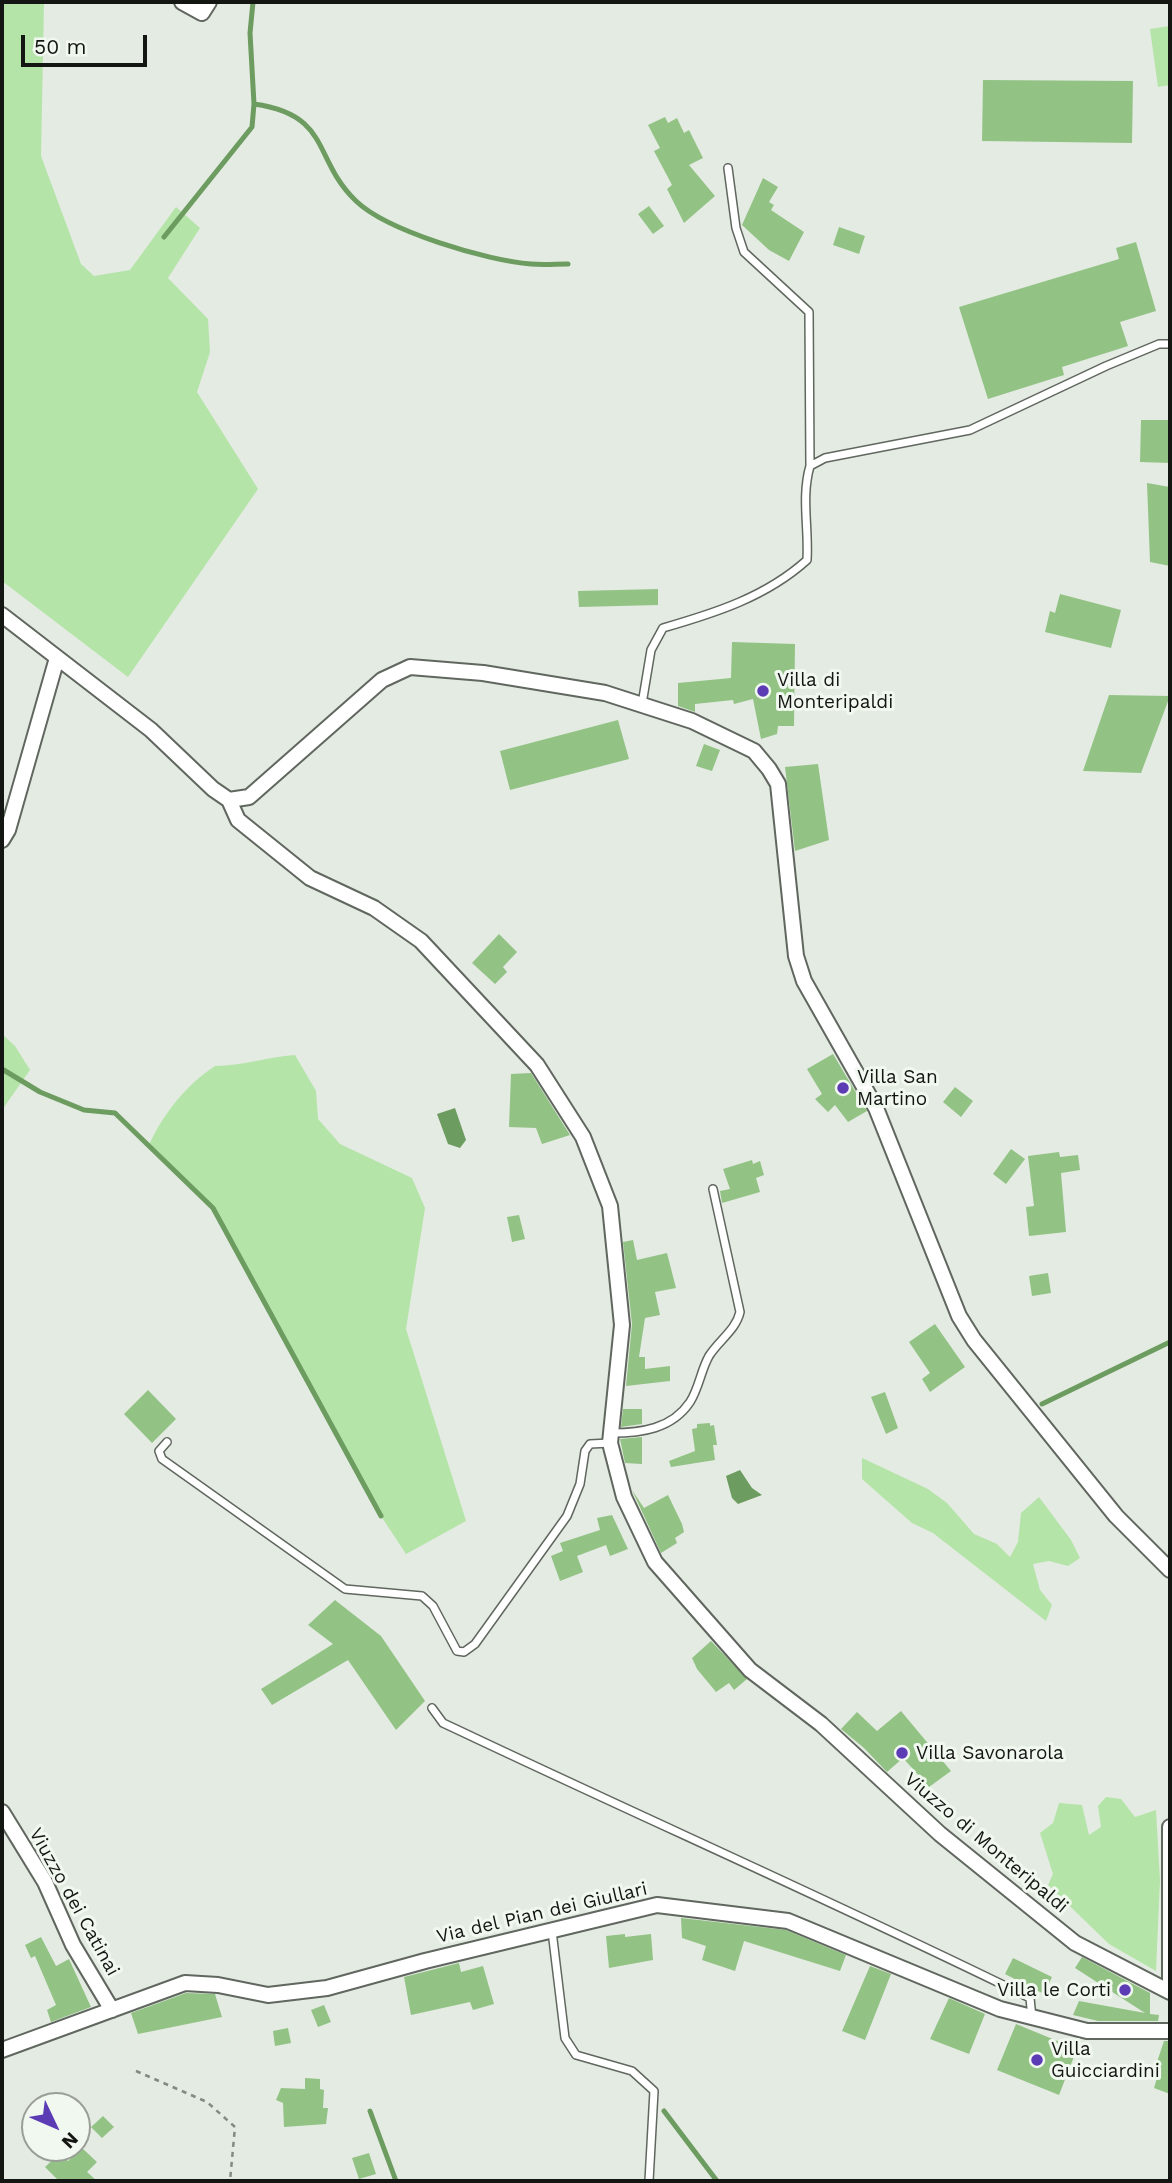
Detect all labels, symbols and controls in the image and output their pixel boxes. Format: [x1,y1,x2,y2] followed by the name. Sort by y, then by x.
[24,21,150,65] scale bar
[34,34,86,59] text: 50 m
[777,669,893,713] place label: Villa di Monteripaldi
[755,683,771,699] marker: Villa di Monteripaldi
[857,1066,938,1110] place label: Villa San Martino
[835,1080,851,1096] marker: Villa San Martino
[916,1742,1064,1764] place label: Villa Savonarola
[894,1745,910,1761] marker: Villa Savonarola
[899,1768,1073,1918] street label: Viuzzo di Monteripaldi
[24,1824,124,1980] street label: Viuzzo dei Catinai
[434,1878,650,1948] street label: Via del Pian dei Giullari
[997,1979,1111,2001] place label: Villa le Corti
[1117,1982,1133,1998] marker: Villa le Corti
[1051,2038,1160,2082] place label: Villa Guicciardini
[1029,2052,1045,2068] marker: Villa Guicciardini
[21,2092,91,2162] north arrow
[57,2127,83,2154] text: N

